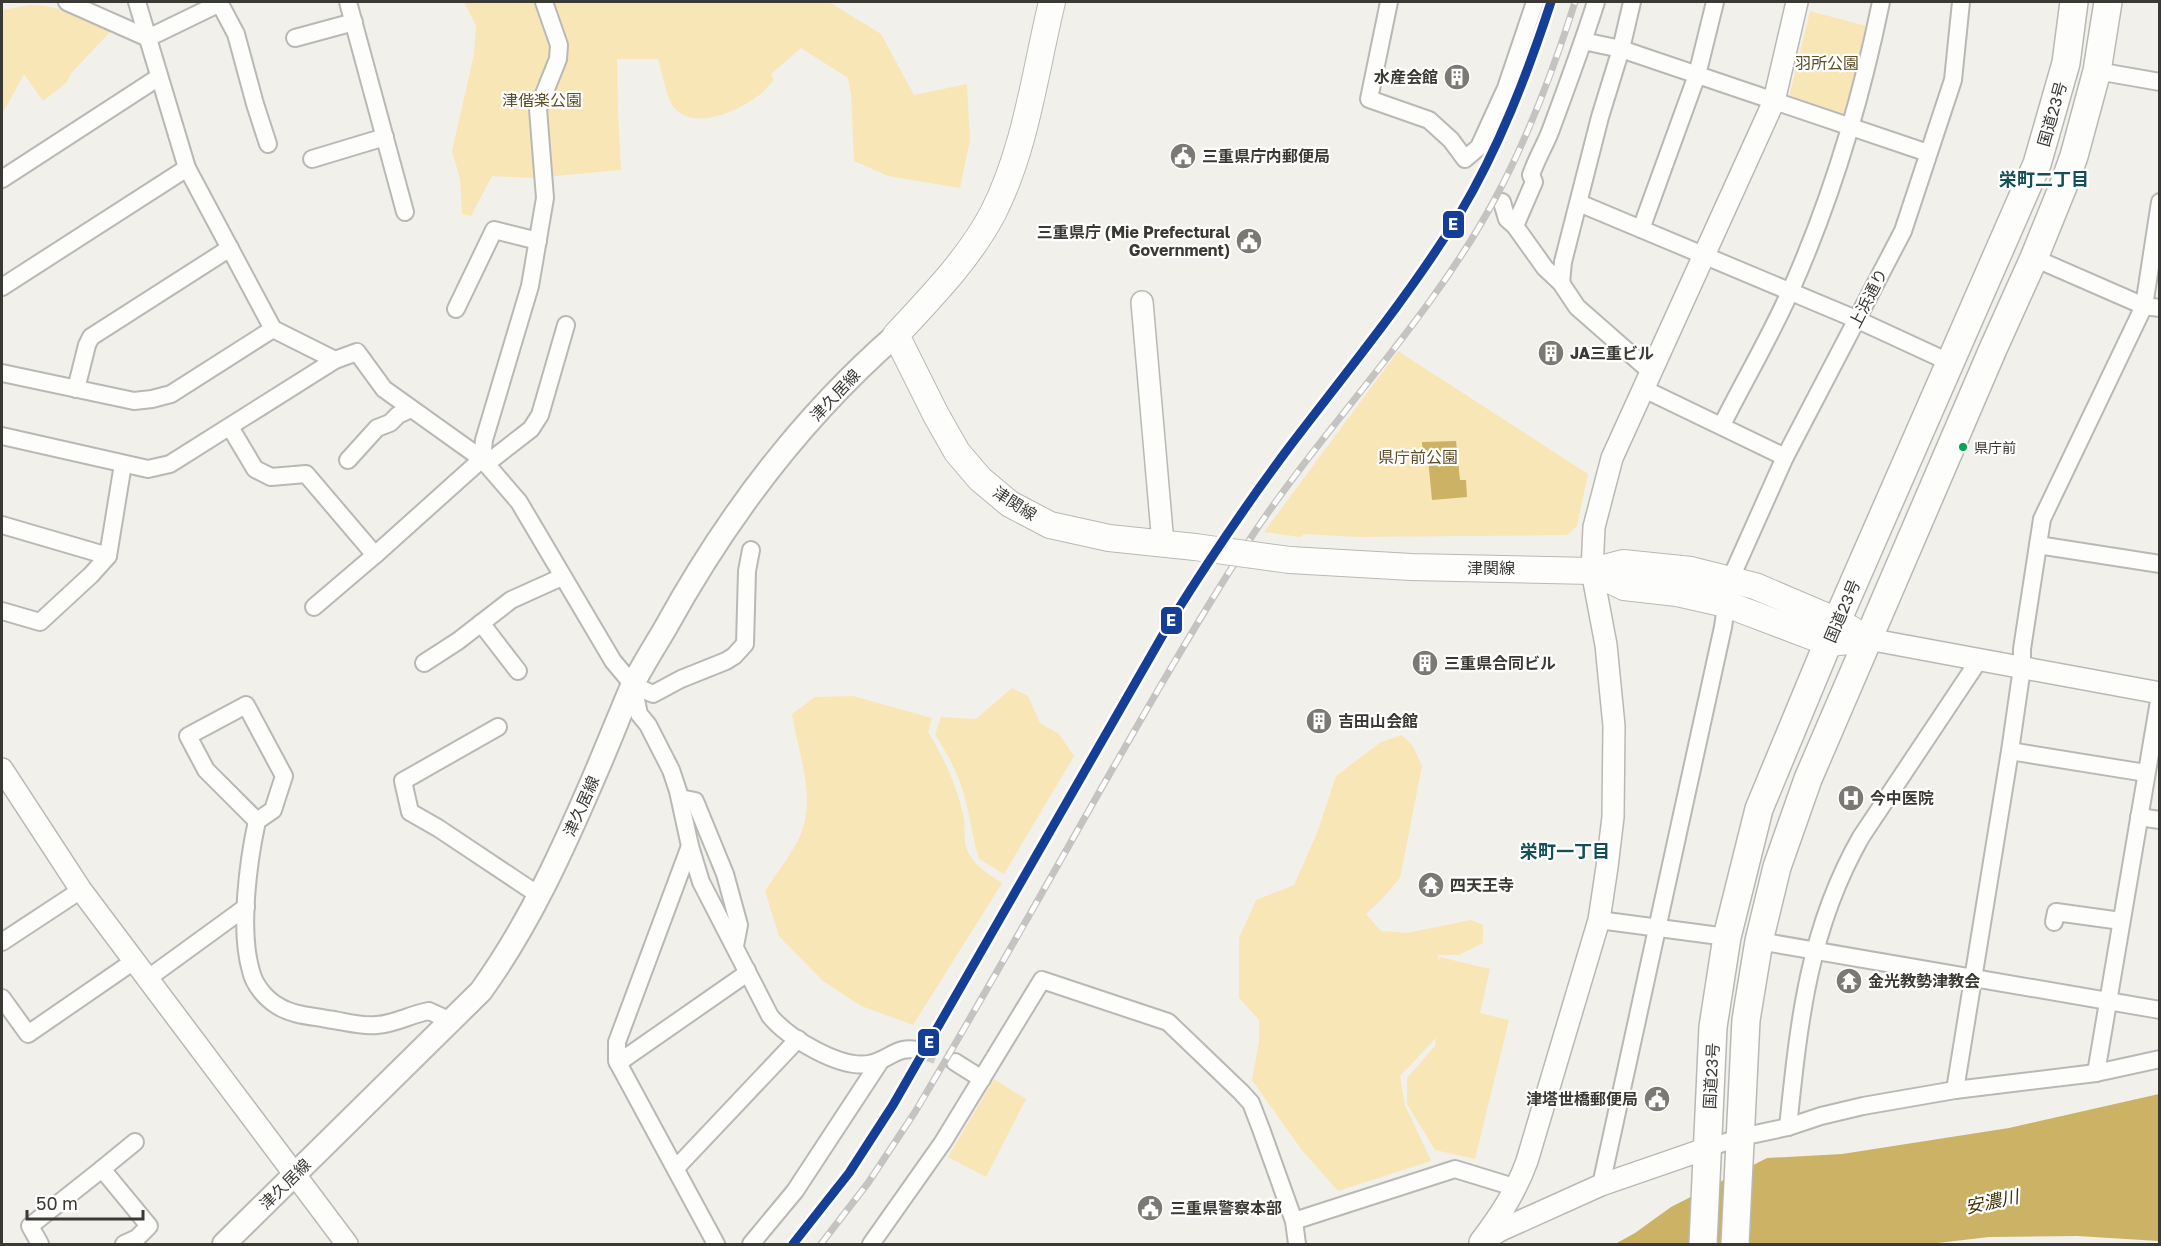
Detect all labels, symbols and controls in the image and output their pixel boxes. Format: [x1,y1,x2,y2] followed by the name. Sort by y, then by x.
[1795,53,1859,73] park label: 羽所公園
[1442,62,1472,92] building icon: 水産会館
[1374,67,1438,87] place label: 水産会館
[2033,79,2071,149] street label: 国道23号
[502,90,582,110] park label: 津偕楽公園
[1168,141,1198,171] public building icon: 三重県庁内郵便局
[1202,146,1330,166] place label: 三重県庁内郵便局
[1999,168,2089,190] district label: 栄町二丁目
[1442,210,1465,239] line badge: E
[1448,214,1458,234] text: E
[1037,222,1231,260] place label: 三重県庁 (Mie Prefectural Government)
[1234,226,1264,256] public building icon: 三重県庁 (Mie Prefectural Government)
[1845,265,1891,331] street label: 上浜通り
[1536,338,1566,368] building icon: JA三重ビル
[1570,343,1654,363] place label: JA三重ビル
[806,365,864,425] street label: 津久居線
[1974,439,2016,456] place label: 県庁前
[1957,441,1969,453] marker: 県庁前
[1378,447,1458,467] park label: 県庁前公園
[989,482,1041,524] street label: 津関線
[1467,558,1515,578] street label: 津関線
[1820,576,1864,646] street label: 国道23号
[1160,606,1183,635] line badge: E
[1166,610,1176,630] text: E
[1410,648,1440,678] building icon: 三重県合同ビル
[1444,653,1556,673] place label: 三重県合同ビル
[1304,706,1334,736] building icon: 吉田山会館
[1338,711,1418,731] place label: 吉田山会館
[559,773,603,839] street label: 津久居線
[1836,783,1866,813] hospital icon: 今中医院
[1870,788,1934,808] place label: 今中医院
[1520,840,1610,862] district label: 栄町一丁目
[1416,870,1446,900] temple icon: 四天王寺
[1450,875,1514,895] place label: 四天王寺
[1834,966,1864,996] temple icon: 金光教勢津教会
[1868,971,1980,991] place label: 金光教勢津教会
[917,1028,940,1057] line badge: E
[924,1032,934,1052] text: E
[1699,1042,1723,1110] street label: 国道23号
[1642,1084,1672,1114] public building icon: 津塔世橋郵便局
[1526,1089,1638,1109] place label: 津塔世橋郵便局
[255,1154,315,1214] street label: 津久居線
[27,1183,142,1221] scale bar
[1963,1184,2022,1217] water label: 安濃川
[36,1192,78,1214] text: 50 m
[1135,1193,1165,1223] public building icon: 三重県警察本部
[1170,1198,1282,1218] place label: 三重県警察本部

